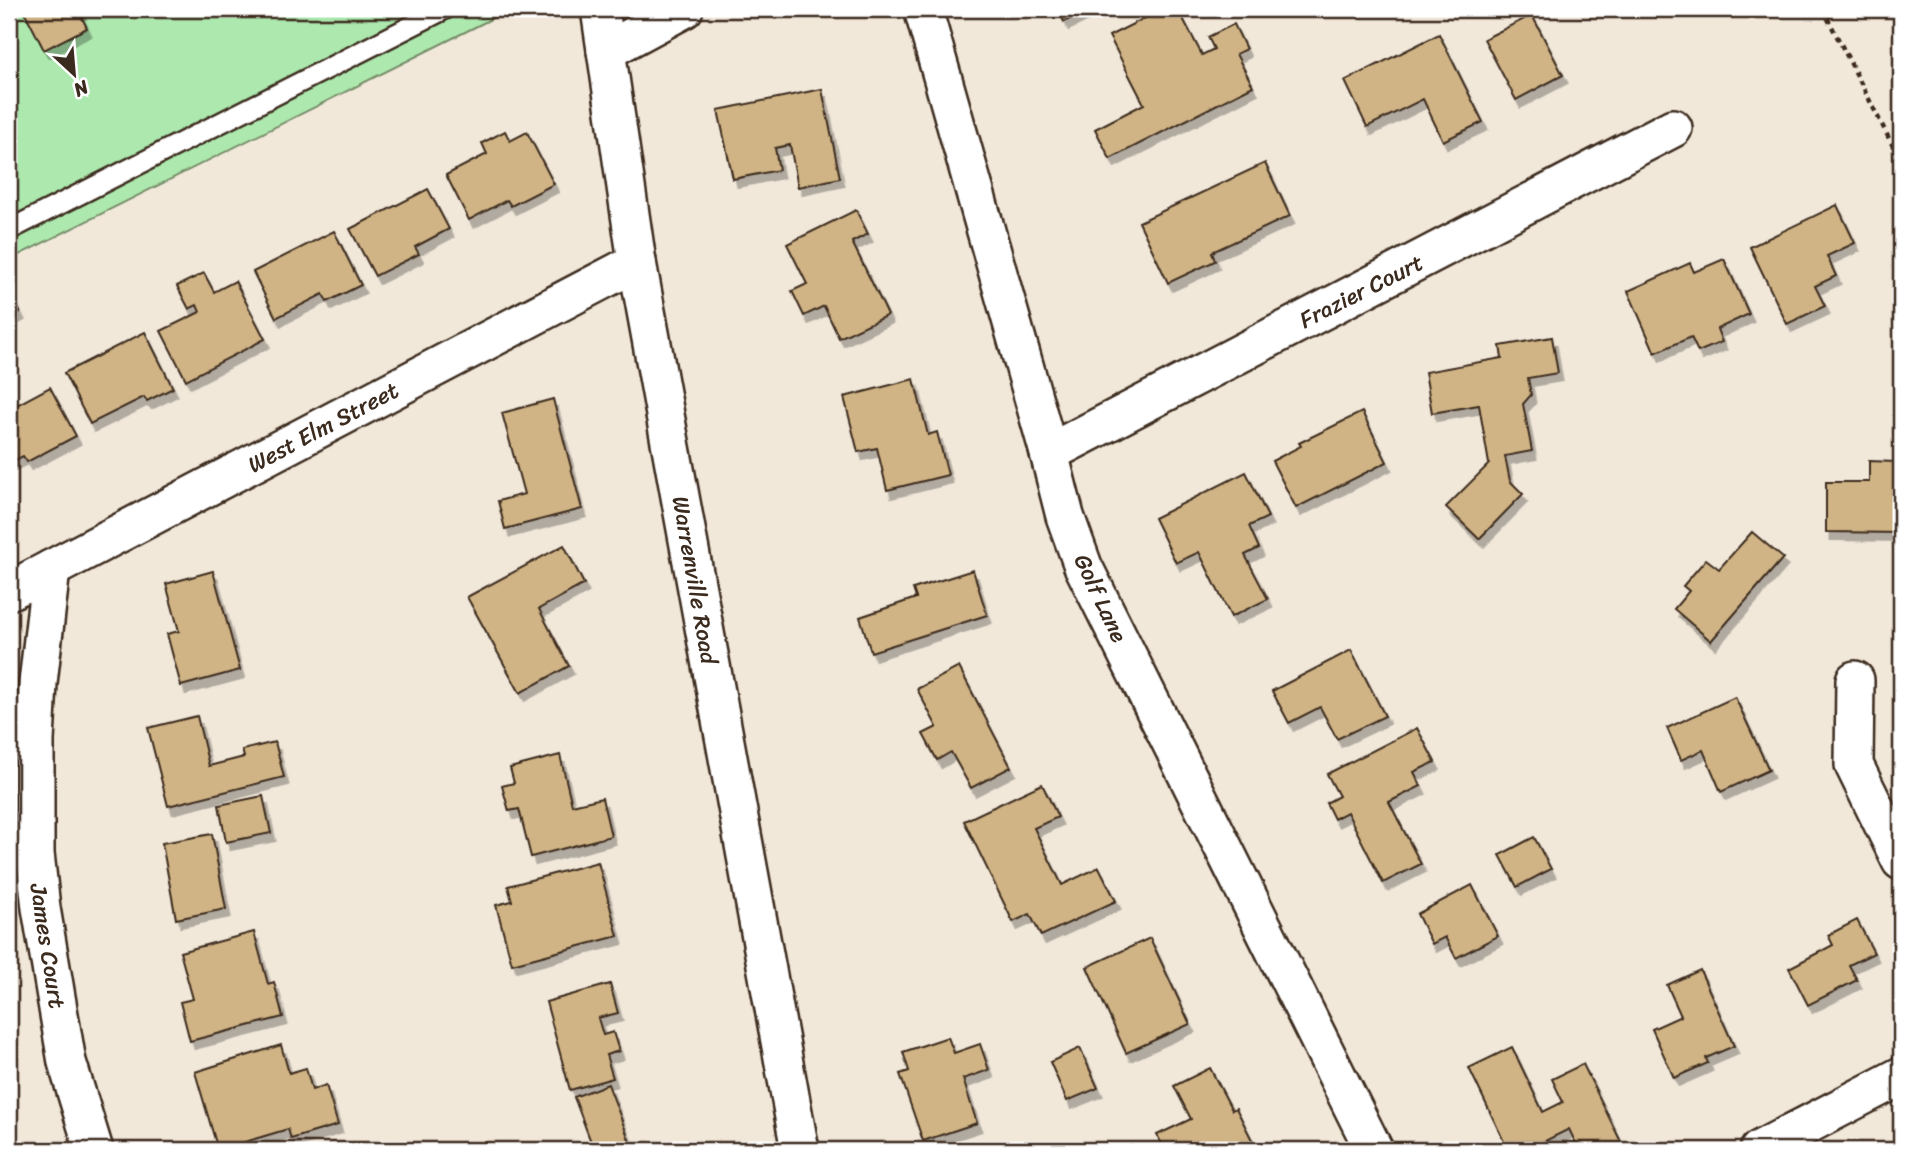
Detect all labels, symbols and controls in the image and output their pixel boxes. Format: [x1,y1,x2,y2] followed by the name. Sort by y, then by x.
[38,38,108,108] north arrow
[67,71,95,107] text: N
[1292,243,1431,340] street label: Frazier Court
[240,370,406,485] street label: West Elm Street
[660,493,730,669] street label: Warrenville Road
[1062,547,1139,650] street label: Golf Lane
[17,880,78,1011] street label: James Court

